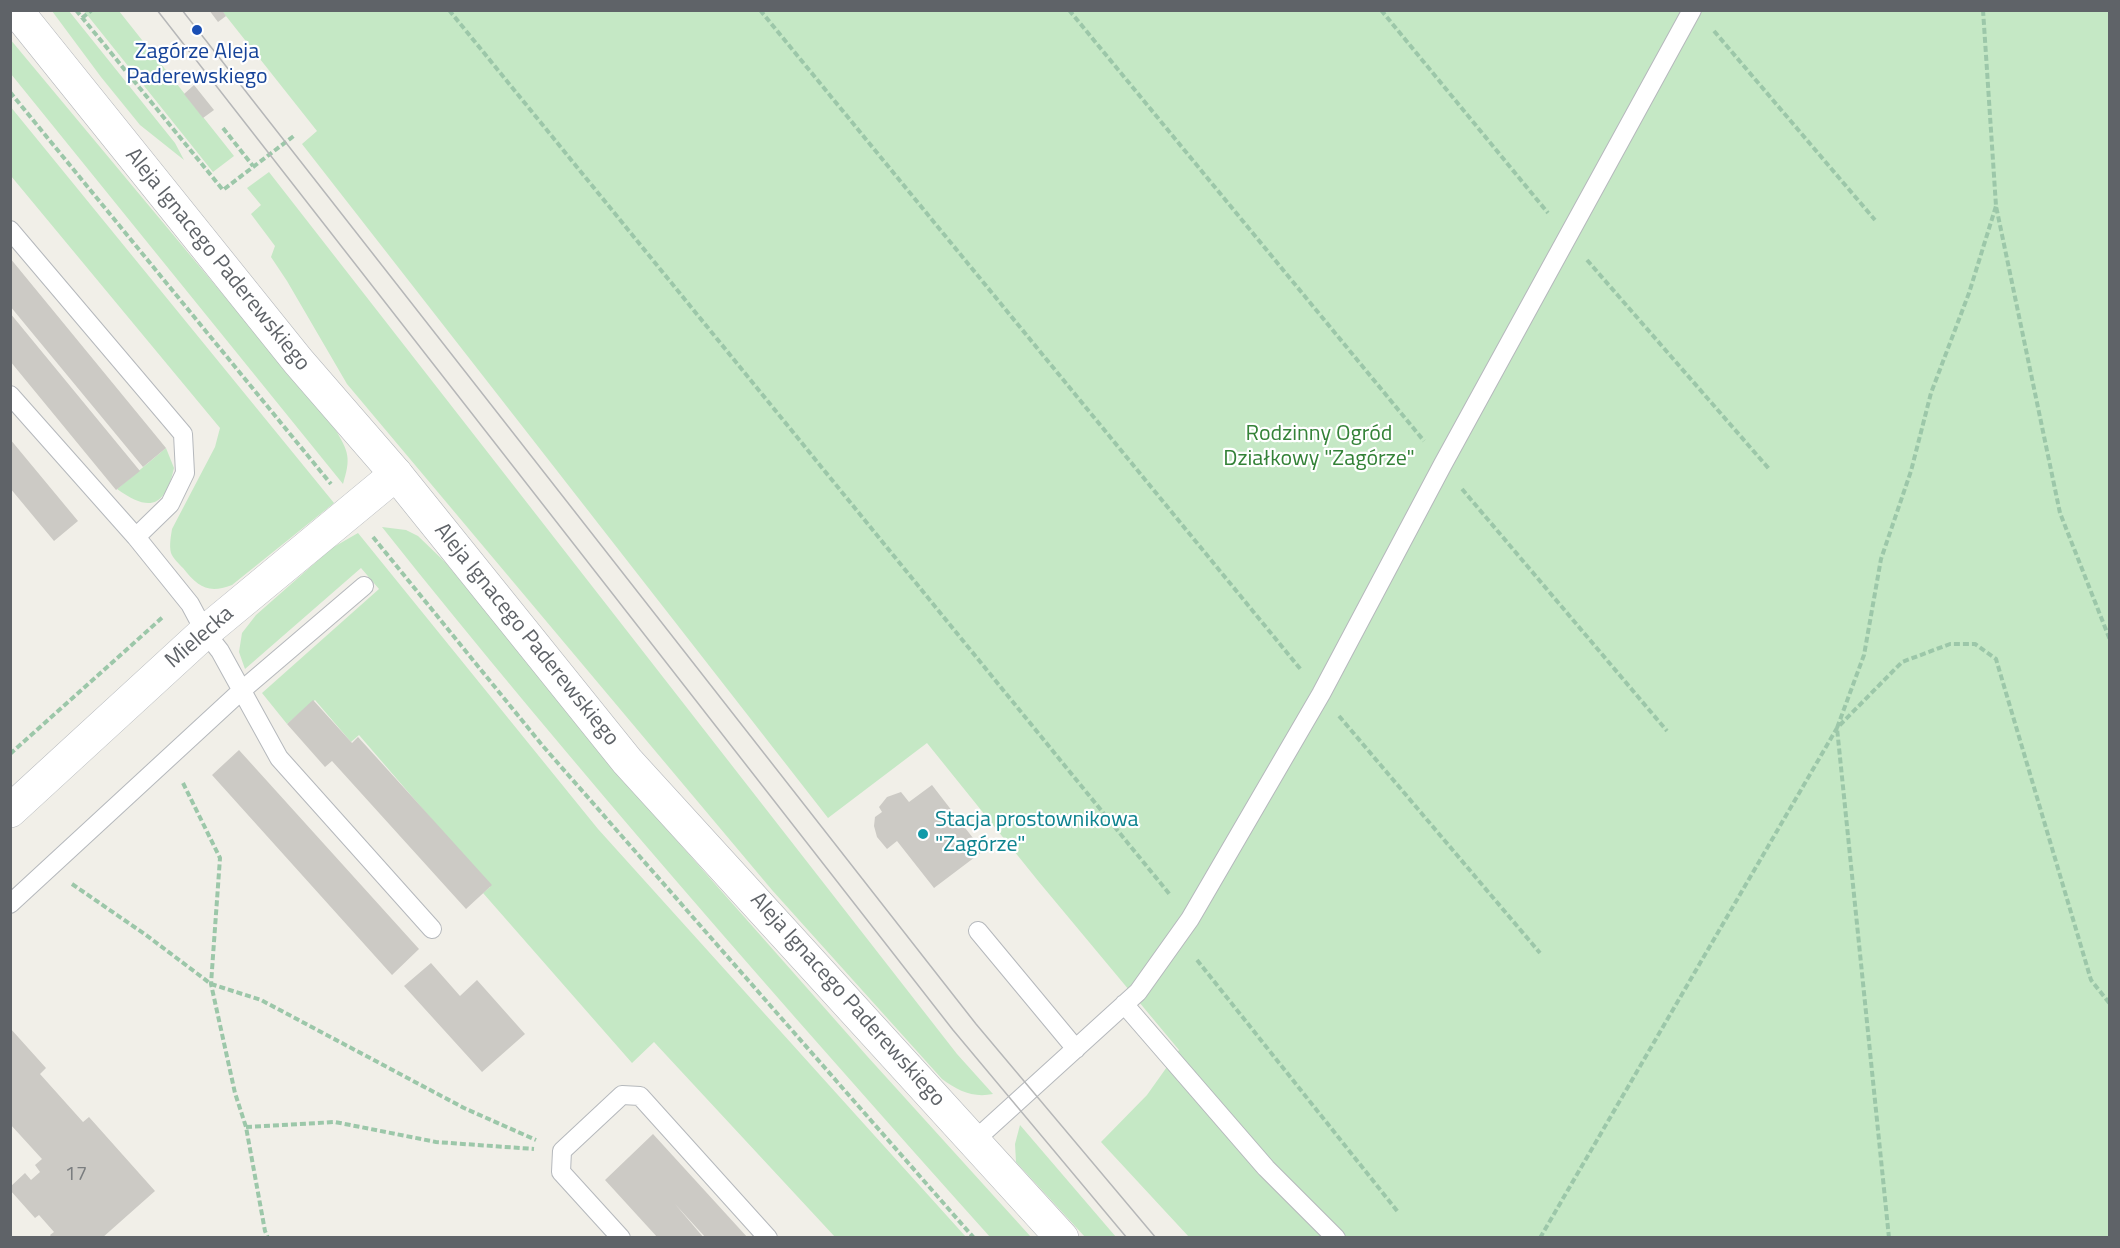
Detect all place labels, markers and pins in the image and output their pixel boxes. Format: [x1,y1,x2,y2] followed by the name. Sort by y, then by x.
[190,23,204,37] marker: Zagórze Aleja Paderewskiego
[126,40,268,92] place label: Zagórze Aleja Paderewskiego
[935,808,1139,860] place label: Stacja prostownikowa "Zagórze"
[916,827,930,841] marker: Stacja prostownikowa "Zagórze"

